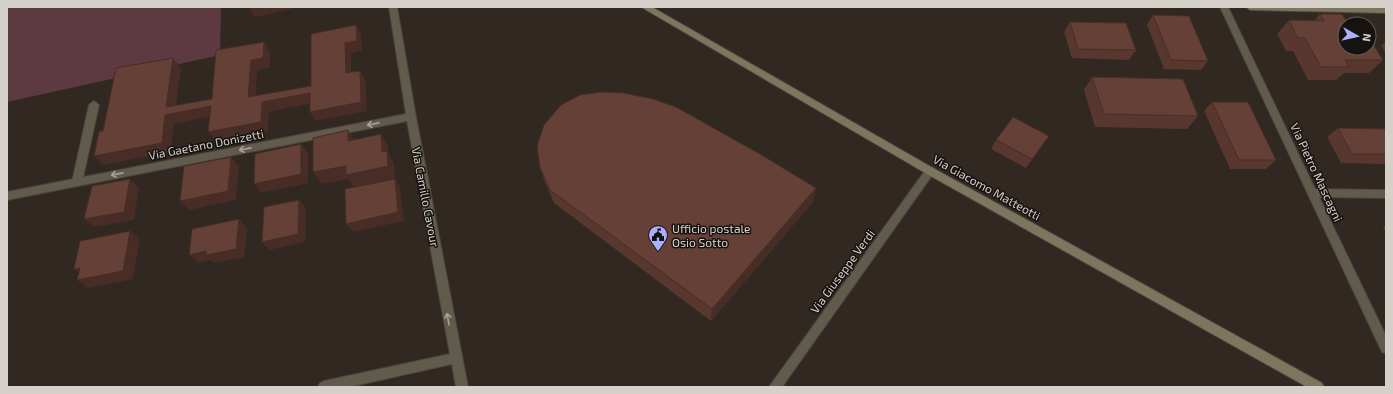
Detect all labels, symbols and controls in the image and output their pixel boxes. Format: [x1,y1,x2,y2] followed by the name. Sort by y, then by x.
[1337,16,1377,56] north arrow
[1360,33,1374,42] text: N
[366,120,379,128] one-way arrow
[1288,121,1346,224] street label: Via Pietro Mascagni
[147,126,265,162] street label: Via Gaetano Donizetti
[239,146,252,154] one-way arrow
[409,146,443,248] street label: Via Camillo Cavour
[931,152,1043,222] street label: Via Giacomo Matteotti
[111,171,124,179] one-way arrow
[672,221,751,249] place label: Ufficio postale Osio Sotto
[647,224,669,252] public building icon: Ufficio postale Osio Sotto
[807,226,877,316] street label: Via Giuseppe Verdi
[444,313,452,326] one-way arrow

